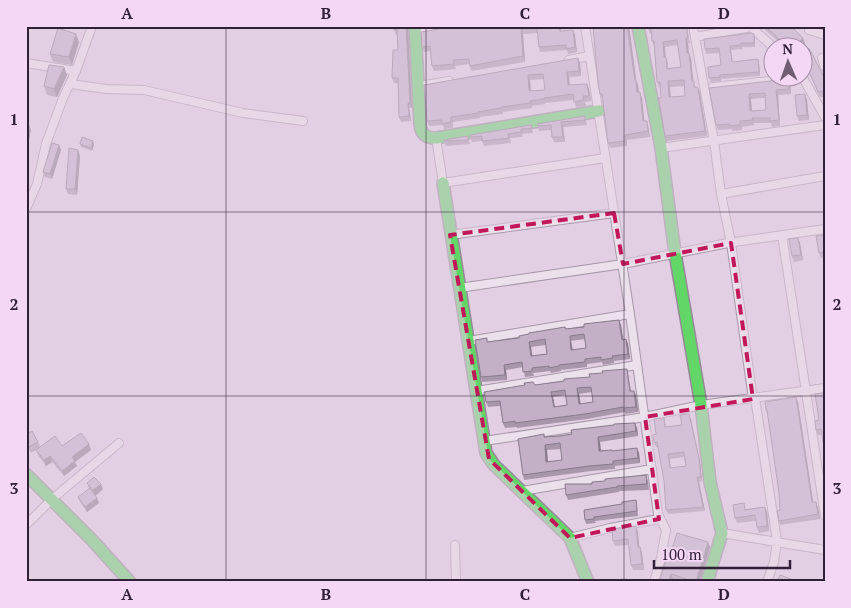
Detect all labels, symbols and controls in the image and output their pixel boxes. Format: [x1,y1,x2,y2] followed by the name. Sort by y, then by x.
[121,2,133,24] text: A
[321,2,331,24] text: B
[520,2,530,24] text: C
[718,2,730,24] text: D
[764,38,814,88] north arrow
[782,39,794,58] text: N
[9,108,19,130] text: 1
[832,108,842,130] text: 1
[9,293,19,315] text: 2
[832,293,842,315] text: 2
[9,477,19,499] text: 3
[832,477,842,499] text: 3
[654,538,790,570] scale bar
[661,544,702,564] text: 100 m
[121,583,133,605] text: A
[321,583,331,605] text: B
[520,583,530,605] text: C
[718,583,730,605] text: D

